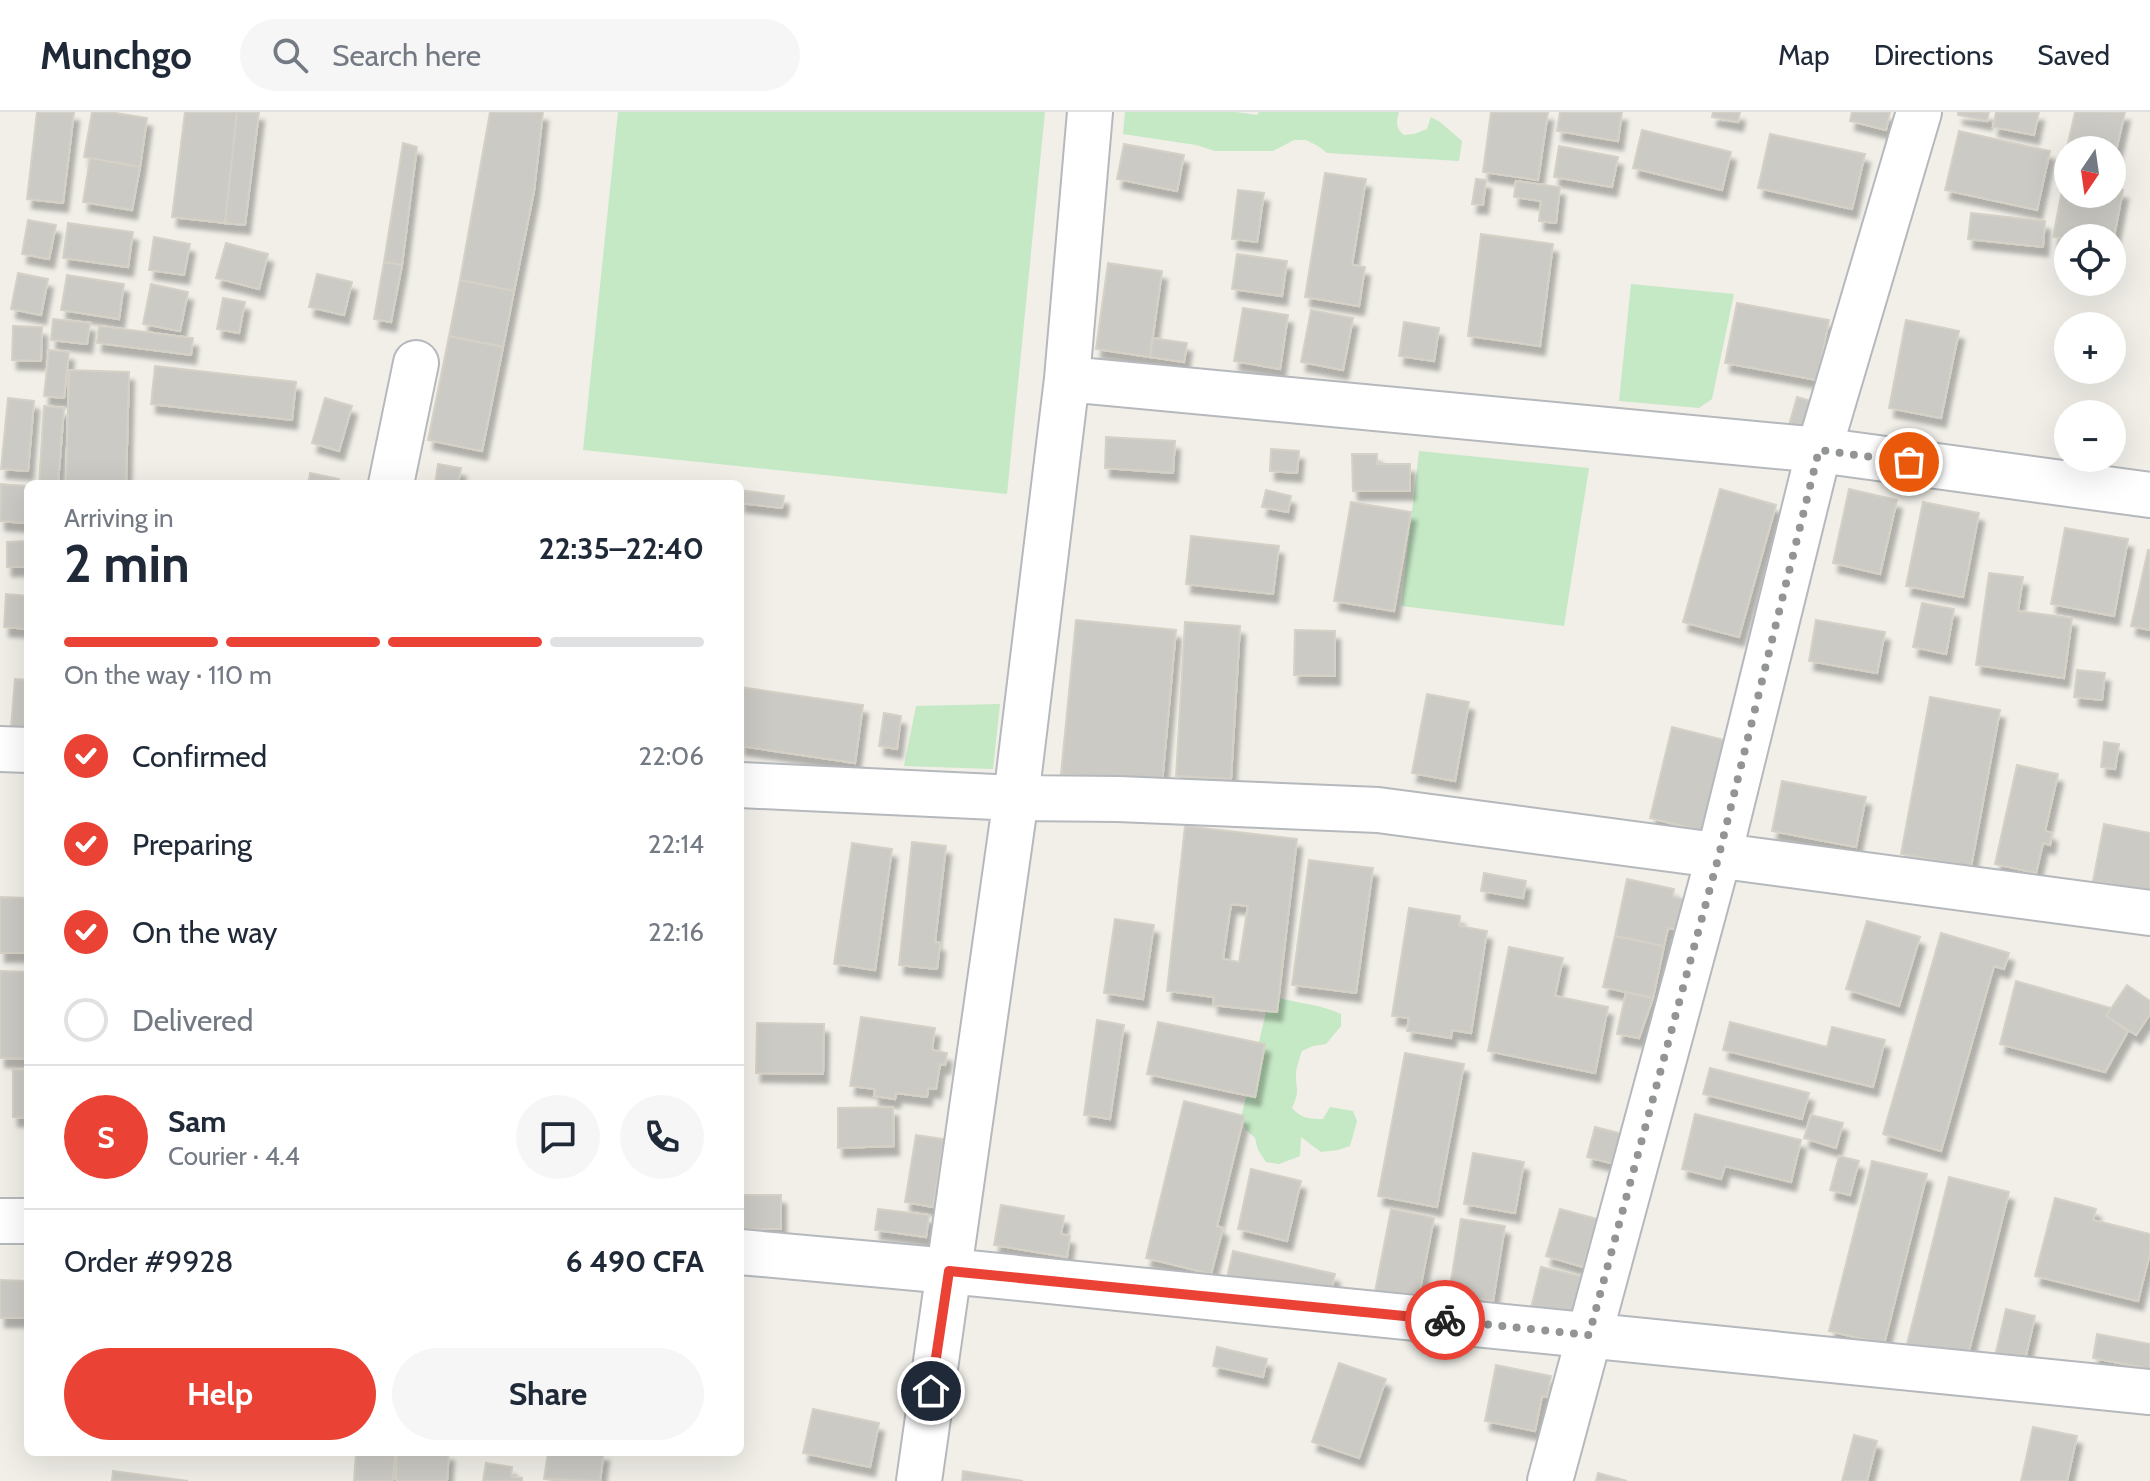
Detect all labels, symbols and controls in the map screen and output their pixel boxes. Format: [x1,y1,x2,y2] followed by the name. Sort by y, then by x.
[240,19,800,91] search box
[40,32,192,79] text: Munchgo
[268,33,312,77] icon: search
[332,37,481,74] text: Search here
[1778,38,1830,72] text: Map
[1874,38,1993,72] text: Directions
[2037,38,2110,72] text: Saved
[2054,136,2126,208] north arrow
[2054,136,2126,472] map controls
[2054,224,2126,296] button: locate
[2054,312,2126,384] button: +
[2054,400,2126,472] button: −
[1875,428,1943,496] pin
[1887,440,1931,484] icon: bag
[64,502,174,534] text: Arriving in
[539,530,704,567] text: 22:35–22:40
[64,532,190,595] text: 2 min
[64,659,272,691] text: On the way · 110 m
[64,734,108,778] icon: check
[132,738,267,775] text: Confirmed
[638,740,704,772] text: 22:06
[64,822,108,866] icon: check
[132,826,252,863] text: Preparing
[648,828,704,860] text: 22:14
[64,910,108,954] icon: check
[132,914,277,951] text: On the way
[648,916,704,948] text: 22:16
[132,1002,253,1039] text: Delivered
[516,1095,600,1179] button: chat
[620,1095,704,1179] button: phone
[168,1103,226,1140] text: Sam
[97,1119,115,1156] text: S
[168,1140,300,1172] text: Courier · 4.4
[64,1243,233,1280] text: Order #9928
[566,1243,704,1280] text: 6 490 CFA
[1405,1280,1485,1360] courier
[1423,1298,1467,1342] icon: bike
[64,1348,376,1440] button: Help
[392,1348,704,1440] button: Share
[897,1357,965,1425] pin
[909,1369,953,1413] icon: home

